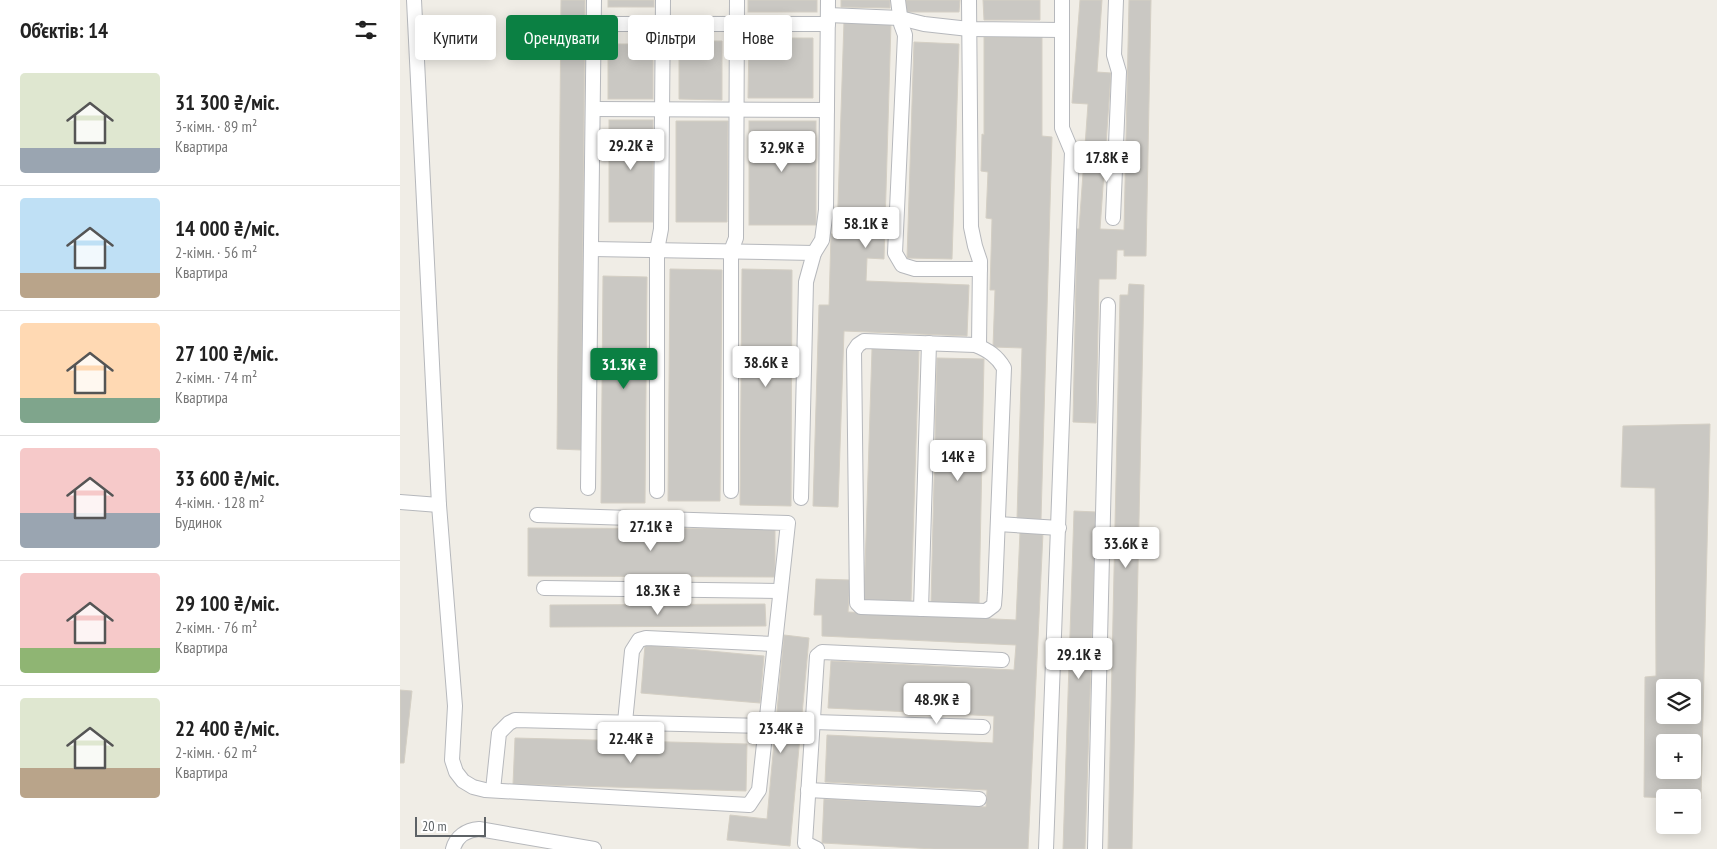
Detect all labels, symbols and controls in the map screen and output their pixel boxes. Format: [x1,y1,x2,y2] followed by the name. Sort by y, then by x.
[415,15,496,60] chip: Купити
[506,15,618,60] chip: Орендувати
[628,15,714,60] chip: Фільтри
[724,15,792,60] chip: Нове
[352,16,380,44] icon: filters
[20,17,108,44] text: Об’єктів: 14
[175,89,279,116] text: 31 300 ₴/міс.
[60,93,120,153] icon: home
[175,116,257,136] text: 3-кімн. · 89 m²
[585,128,677,171] pin: 29.2K ₴
[736,130,828,173] pin: 32.9K ₴
[608,135,654,155] text: 29.2K ₴
[175,136,228,156] text: Квартира
[759,137,805,157] text: 32.9K ₴
[1061,140,1153,183] pin: 17.8K ₴
[1085,147,1129,167] text: 17.8K ₴
[820,206,912,249] pin: 58.1K ₴
[843,213,889,233] text: 58.1K ₴
[175,215,279,242] text: 14 000 ₴/міс.
[60,218,120,278] icon: home
[175,242,257,262] text: 2-кімн. · 56 m²
[175,262,228,282] text: Квартира
[175,340,278,367] text: 27 100 ₴/міс.
[60,343,120,403] icon: home
[720,346,812,388] pin: 38.6K ₴
[578,348,670,390] pin: 31.3K ₴
[743,352,789,372] text: 38.6K ₴
[601,354,647,374] text: 31.3K ₴
[175,367,257,387] text: 2-кімн. · 74 m²
[175,387,228,407] text: Квартира
[923,440,993,482] pin: 14K ₴
[941,446,975,466] text: 14K ₴
[175,465,279,492] text: 33 600 ₴/міс.
[60,468,120,528] icon: home
[175,492,265,512] text: 4-кімн. · 128 m²
[605,510,697,552] pin: 27.1K ₴
[175,512,222,532] text: Будинок
[629,516,673,536] text: 27.1K ₴
[1080,526,1172,569] pin: 33.6K ₴
[1103,533,1149,553] text: 33.6K ₴
[612,574,704,616] pin: 18.3K ₴
[635,580,681,600] text: 18.3K ₴
[175,590,279,617] text: 29 100 ₴/міс.
[60,593,120,653] icon: home
[175,617,257,637] text: 2-кімн. · 76 m²
[175,637,228,657] text: Квартира
[1033,638,1125,680] pin: 29.1K ₴
[1056,644,1102,664] text: 29.1K ₴
[1656,679,1701,834] map controls
[1656,679,1701,724] button: layers
[891,682,983,725] pin: 48.9K ₴
[914,689,960,709] text: 48.9K ₴
[735,712,827,754] pin: 23.4K ₴
[175,715,279,742] text: 22 400 ₴/міс.
[60,718,120,778] icon: home
[758,718,804,738] text: 23.4K ₴
[585,722,677,764] pin: 22.4K ₴
[608,728,654,748] text: 22.4K ₴
[1656,734,1701,779] button: +
[175,742,257,762] text: 2-кімн. · 62 m²
[175,762,228,782] text: Квартира
[1656,789,1701,834] button: −
[415,814,486,837] scale bar
[422,817,447,835] text: 20 m

